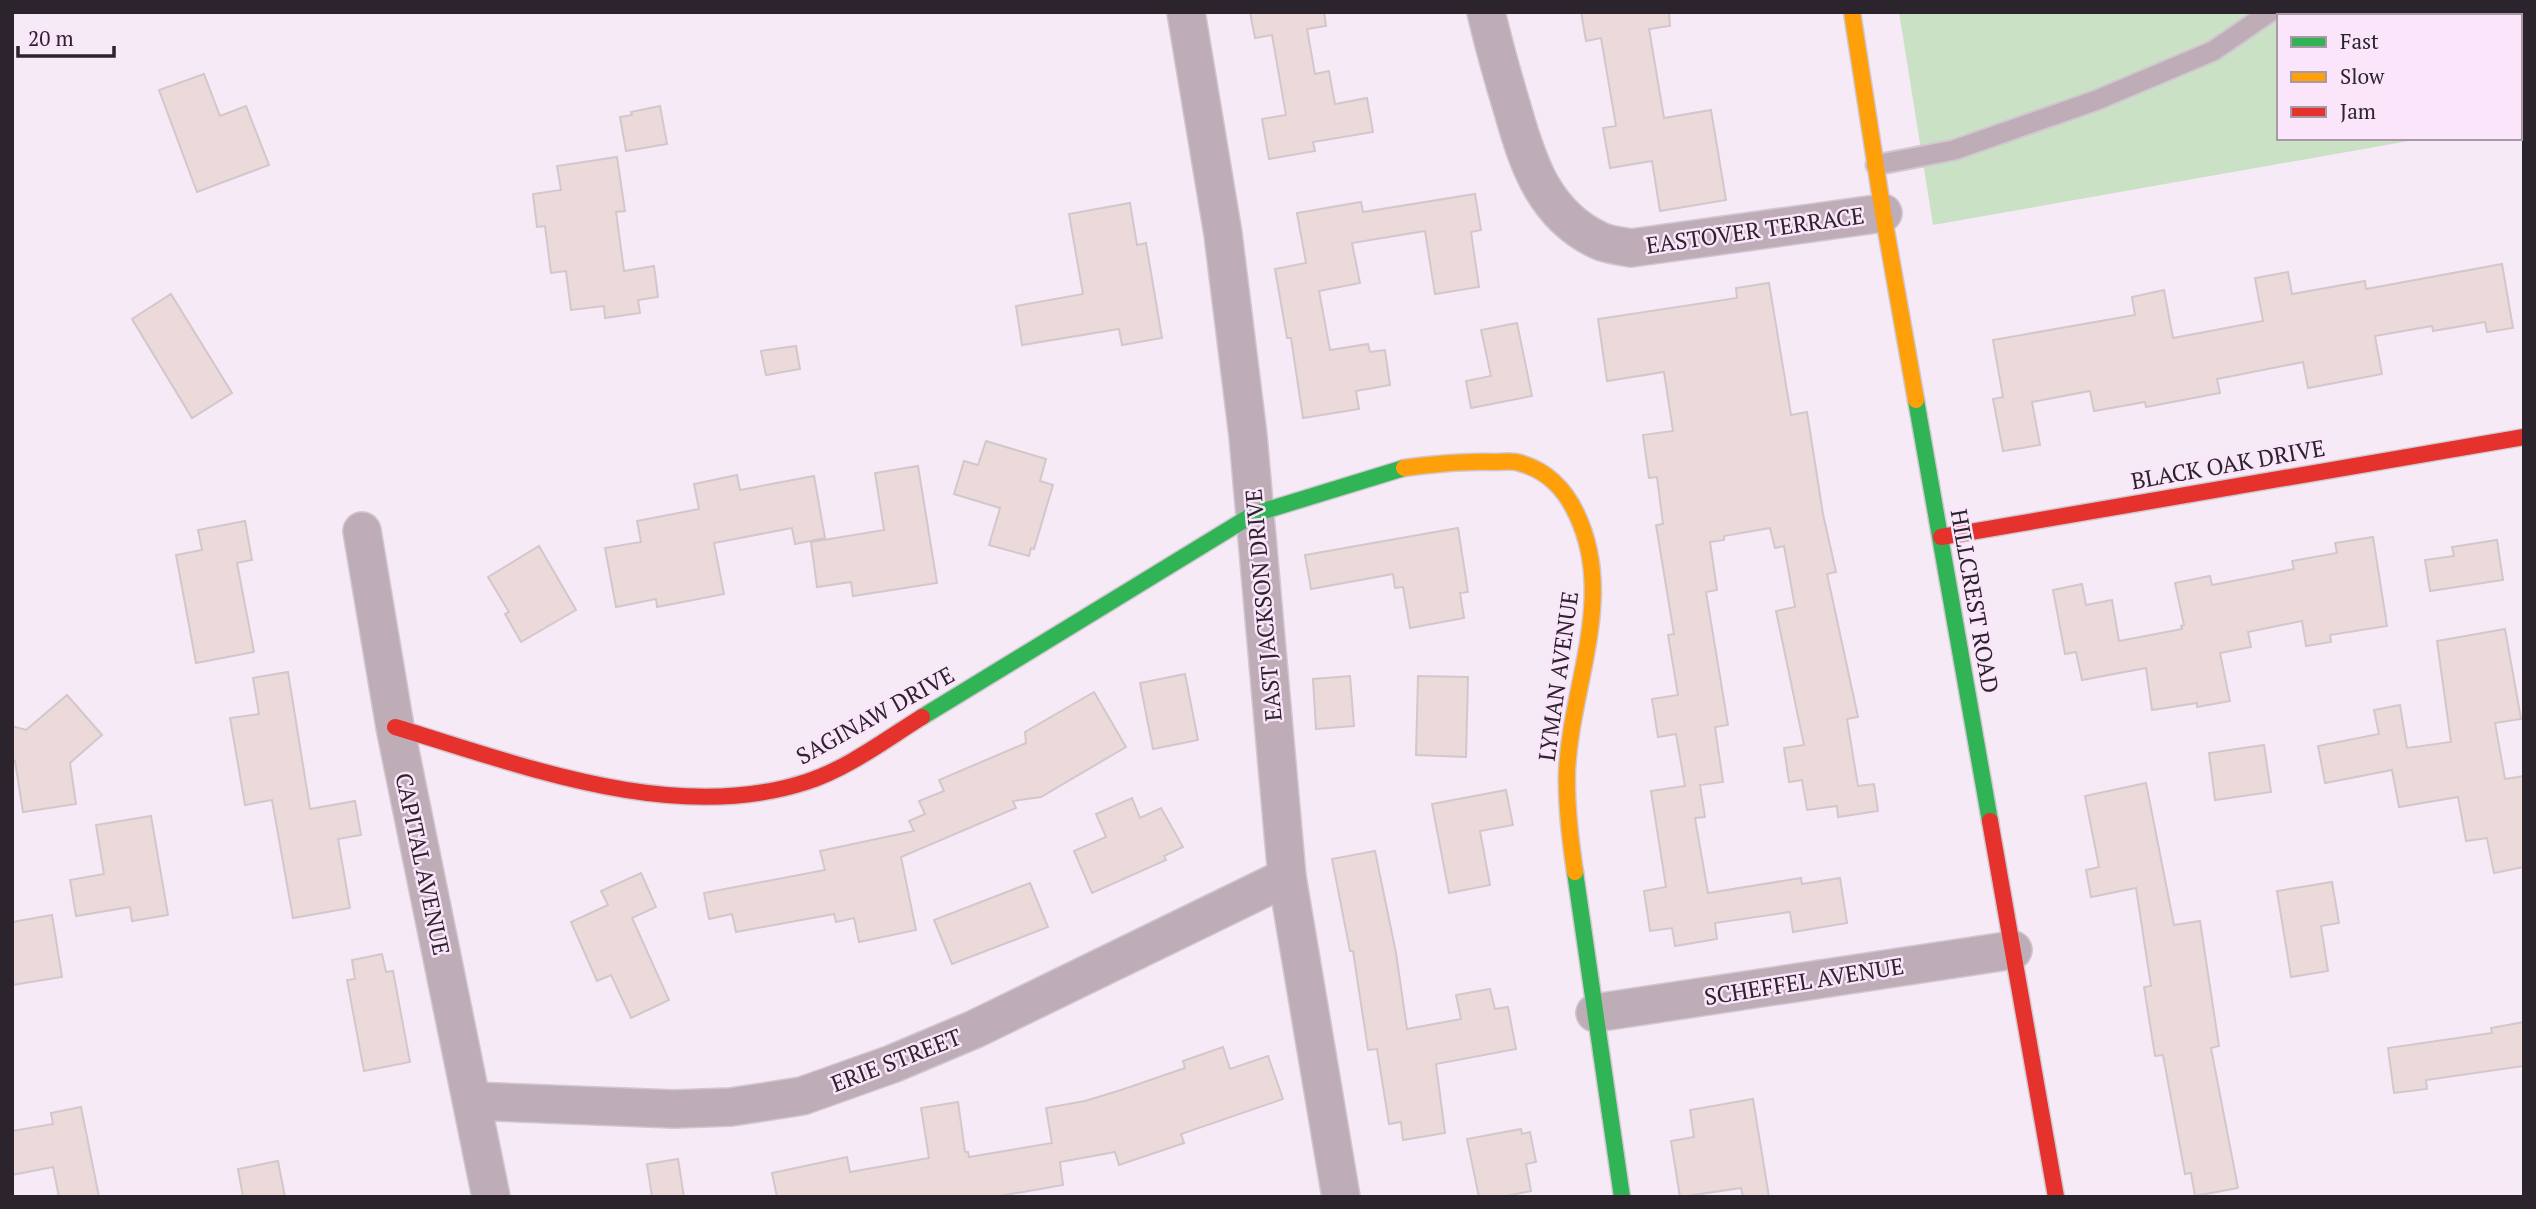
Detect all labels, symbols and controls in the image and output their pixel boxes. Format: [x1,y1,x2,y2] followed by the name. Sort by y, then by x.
[18,14,114,58] scale bar
[2277,14,2522,140] legend
[28,24,74,52] text: 20 m
[2340,27,2379,55] text: Fast
[2340,62,2385,90] text: Slow
[2340,97,2376,125] text: Jam
[1644,199,1866,261] street label: EASTOVER TERRACE
[2129,432,2327,496] street label: BLACK OAK DRIVE
[1237,488,1289,722] street label: EAST JACKSON DRIVE
[1944,507,2006,695] street label: HILLCREST ROAD
[1531,589,1585,763] street label: LYMAN AVENUE
[790,659,960,771] street label: SAGINAW DRIVE
[389,770,457,958] street label: CAPITAL AVENUE
[1702,950,1906,1012] street label: SCHEFFEL AVENUE
[826,1021,966,1099] street label: ERIE STREET

